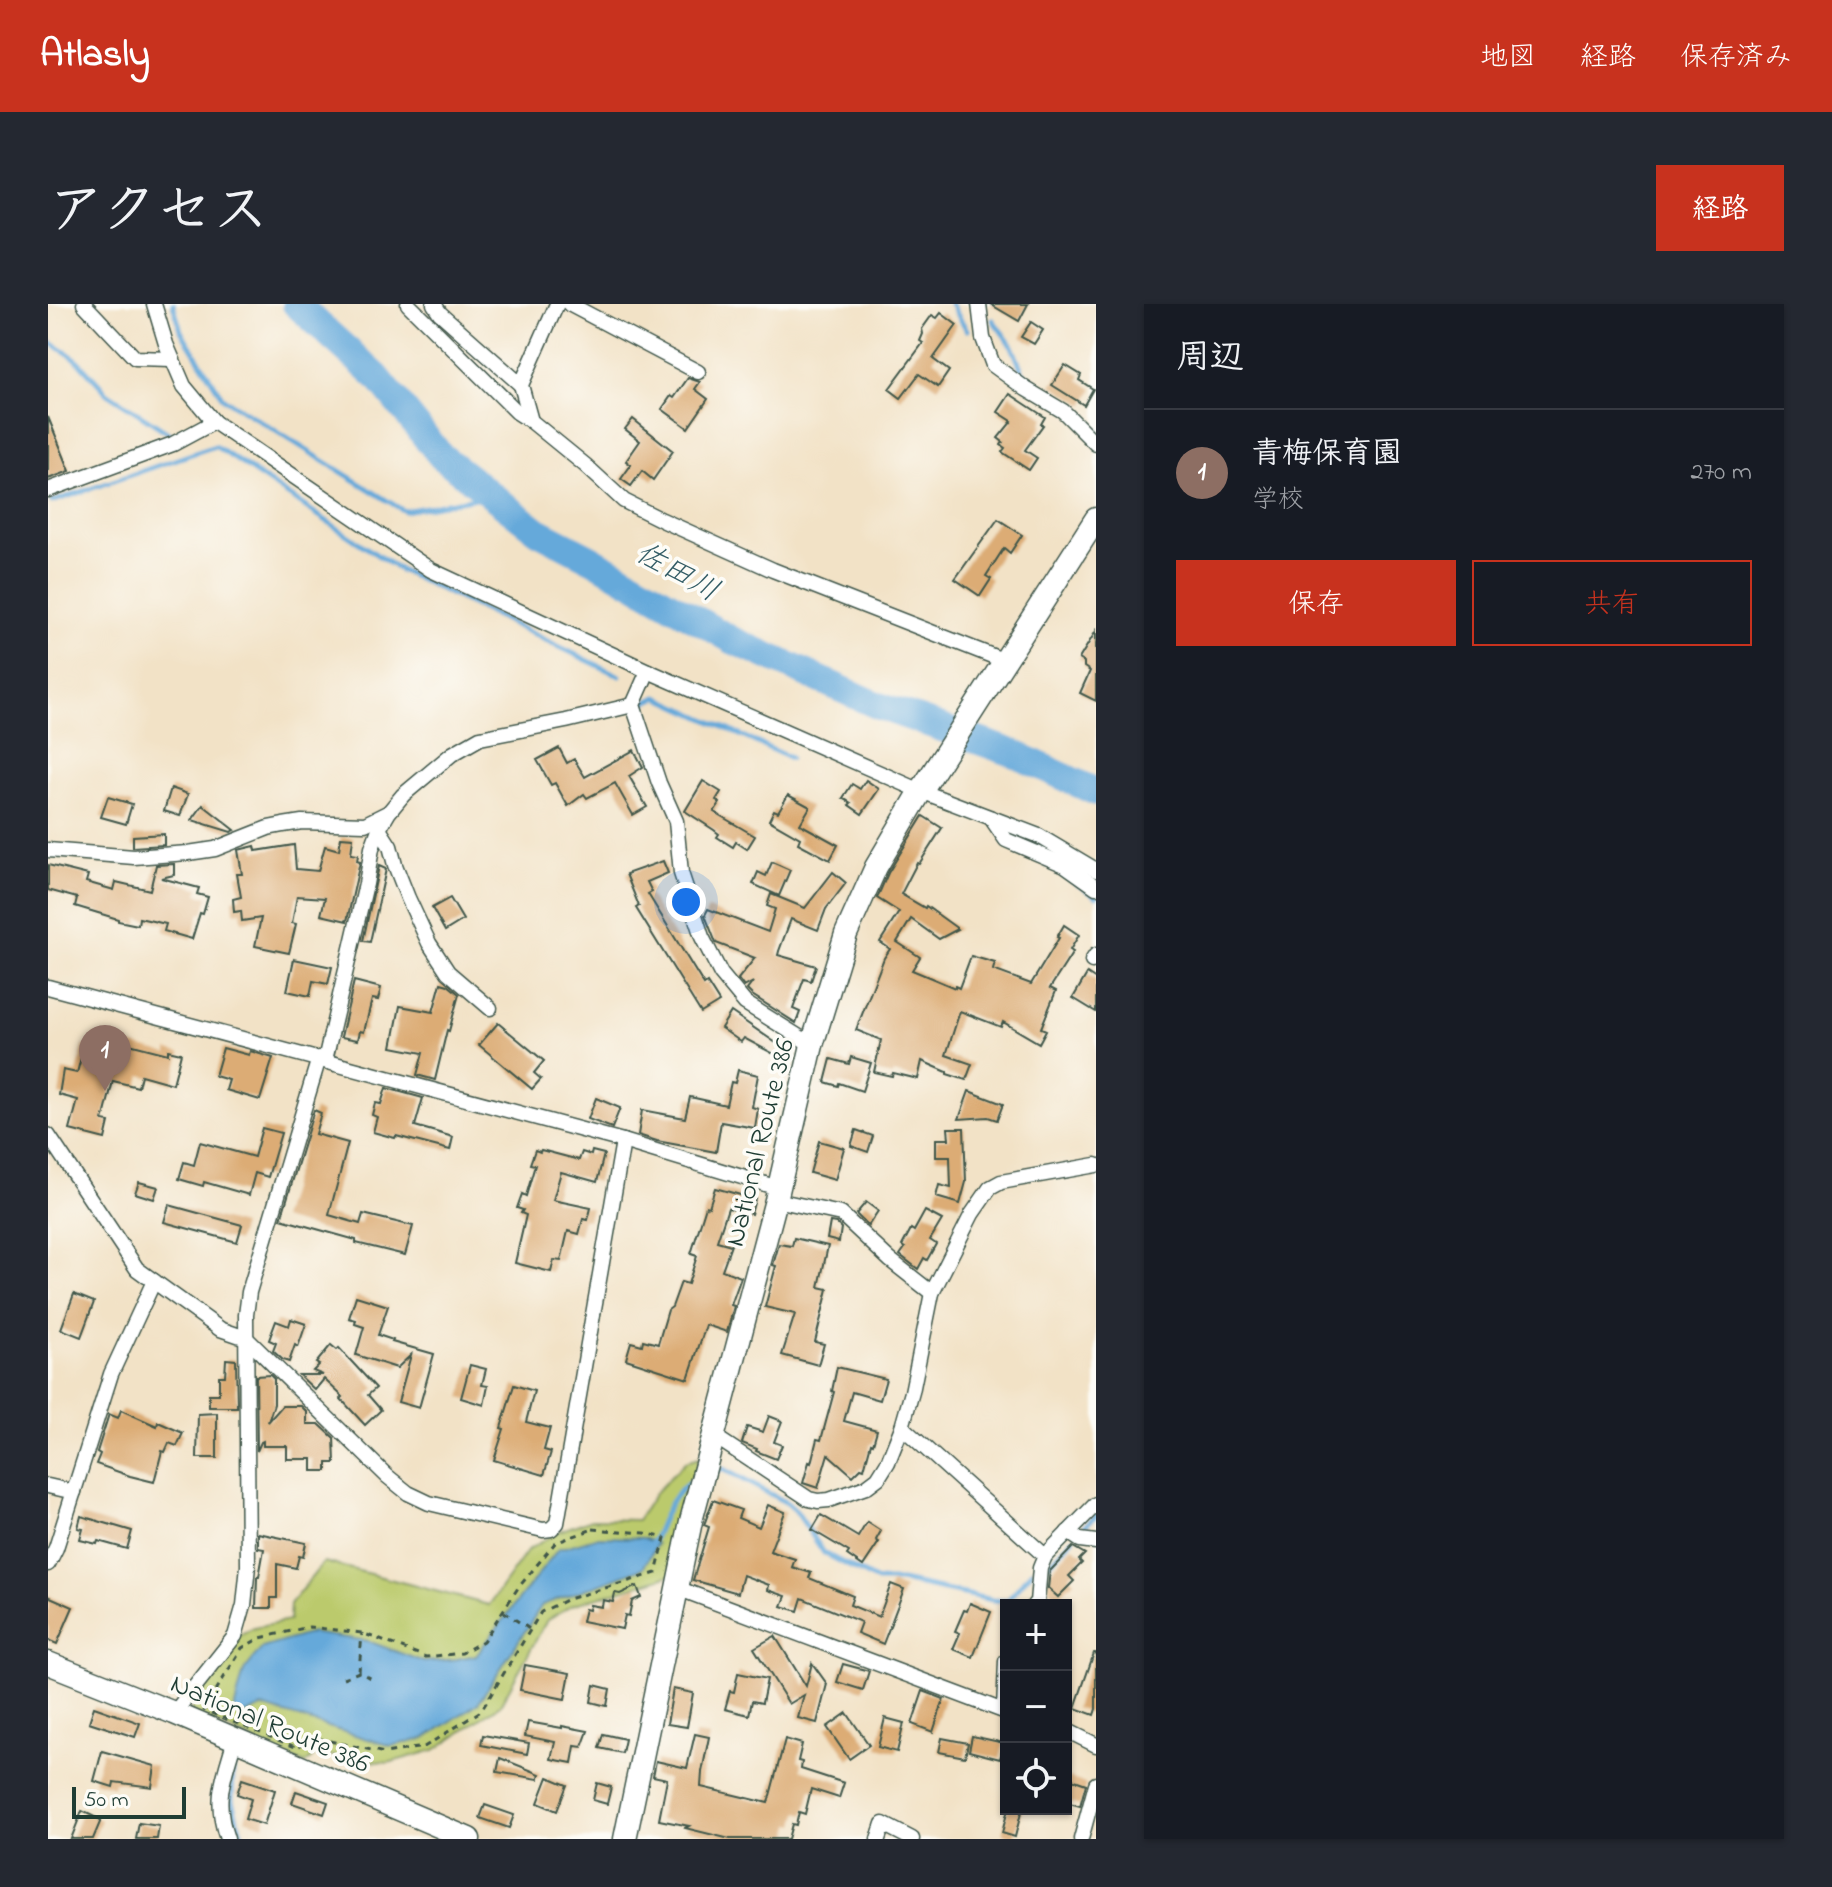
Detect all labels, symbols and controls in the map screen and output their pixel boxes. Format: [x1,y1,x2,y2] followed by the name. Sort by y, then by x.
[40,28,150,84] text: Atlasly
[1480,38,1536,79] text: 地図
[1580,38,1636,79] text: 経路
[1680,38,1792,79] text: 保存済み
[1656,165,1784,251] button: 経路
[48,173,269,254] text: アクセス
[1176,334,1244,384] text: 周辺
[1252,433,1402,477] text: 青梅保育園
[1198,454,1206,492] text: 1
[1690,454,1752,492] text: 270 m
[1252,482,1304,520] text: 学校
[627,533,727,615] water label: 佐田川
[1176,560,1456,646] button: 保存
[1472,560,1752,646] button: 共有
[666,882,706,922] your location
[79,1025,131,1091] pin: 1
[716,1035,807,1251] street label: National Route 386
[1000,1599,1072,1815] map controls
[1000,1599,1072,1671] button: +
[164,1665,376,1786] street label: National Route 386
[1000,1671,1072,1743] button: −
[1000,1743,1072,1815] button: locate
[72,1783,186,1819] scale bar
[84,1785,129,1817] text: 50 m

